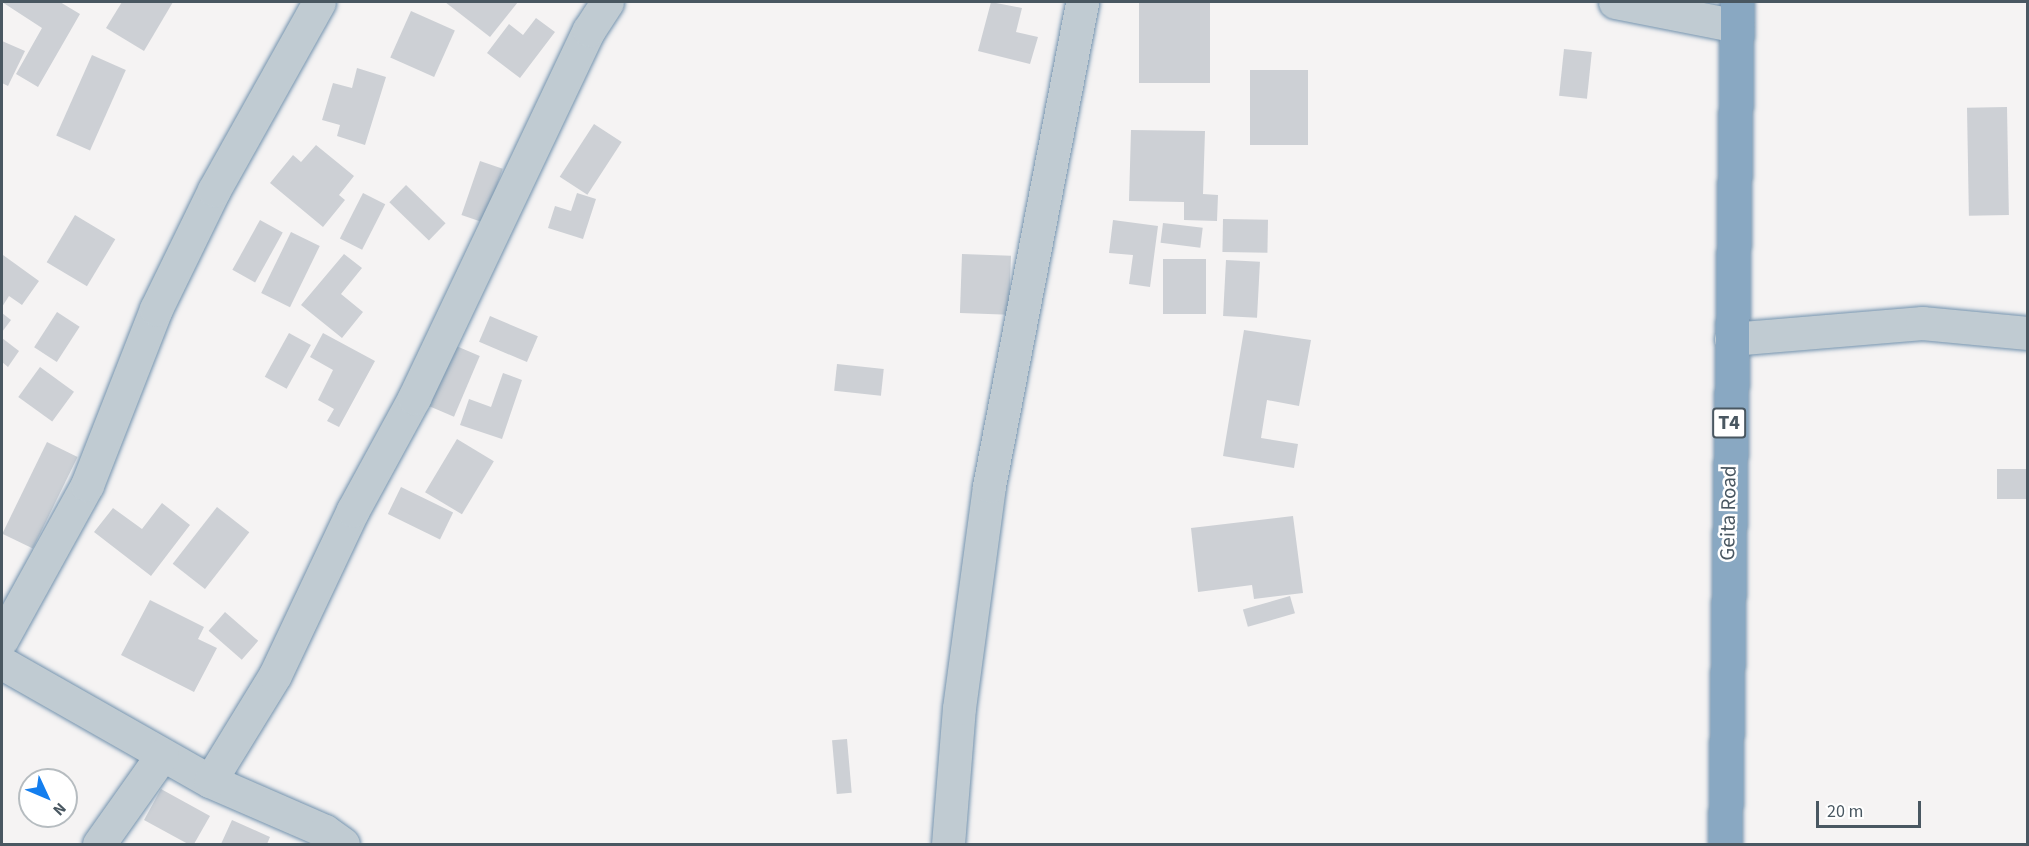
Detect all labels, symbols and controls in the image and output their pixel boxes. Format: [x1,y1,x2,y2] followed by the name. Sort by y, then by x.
[1711,406,1747,440] road number: T4
[1715,465,1741,561] street label: Geita Road
[18,768,78,828] north arrow
[1819,789,1924,827] scale bar
[48,798,71,821] text: N
[1827,799,1863,824] text: 20 m

